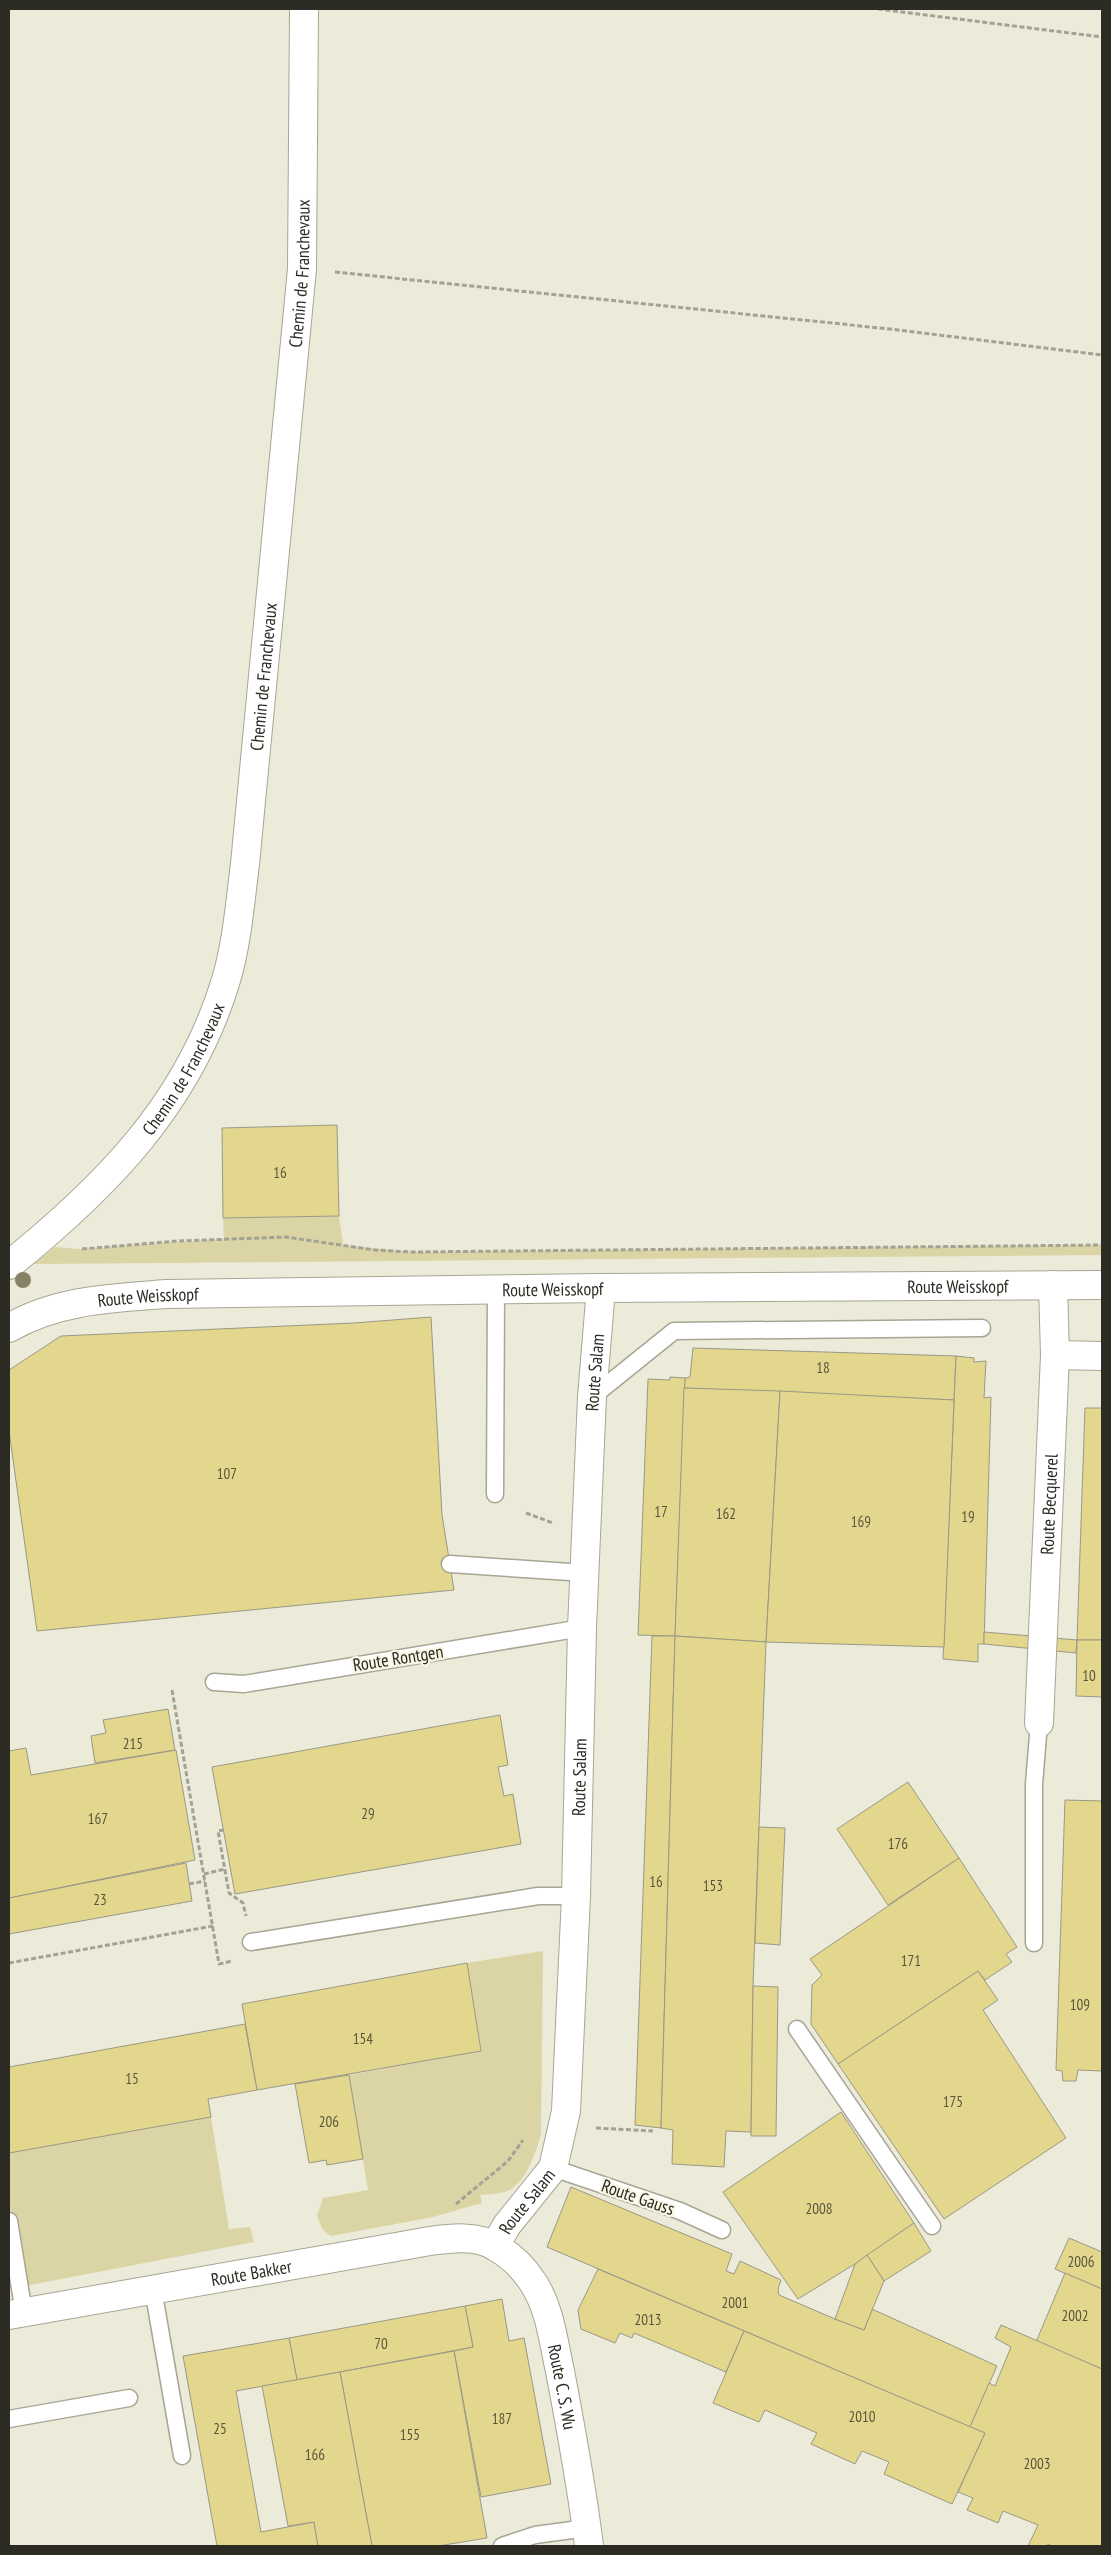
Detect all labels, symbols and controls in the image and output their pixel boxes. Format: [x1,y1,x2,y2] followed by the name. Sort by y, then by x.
[283,199,314,348] street label: Chemin de Franchevaux
[244,601,282,752] street label: Chemin de Franchevaux
[137,999,229,1139] street label: Chemin de Franchevaux
[273,1163,287,1182] house number: 16
[907,1274,1010,1298] street label: Route Weisskopf
[502,1276,605,1301] street label: Route Weisskopf
[96,1282,200,1312] street label: Route Weisskopf
[580,1333,609,1412] street label: Route Salam
[816,1358,830,1377] house number: 18
[1035,1452,1062,1555] street label: Route Becquerel
[217,1464,237,1483] house number: 107
[654,1502,668,1521] house number: 17
[716,1504,736,1523] house number: 162
[961,1507,975,1526] house number: 19
[851,1512,871,1531] house number: 169
[351,1640,445,1676] street label: Route Rontgen
[1082,1666,1096,1685] house number: 10
[123,1734,143,1753] house number: 215
[566,1738,591,1816] street label: Route Salam
[361,1804,375,1823] house number: 29
[88,1809,108,1828] house number: 167
[888,1834,908,1853] house number: 176
[649,1872,663,1891] house number: 16
[703,1876,723,1895] house number: 153
[93,1890,107,1909] house number: 23
[901,1951,921,1970] house number: 171
[1070,1995,1090,2014] house number: 109
[353,2029,373,2048] house number: 154
[125,2069,139,2088] house number: 15
[943,2092,963,2111] house number: 175
[319,2112,339,2131] house number: 206
[493,2164,560,2238] street label: Route Salam
[599,2174,677,2220] street label: Route Gauss
[805,2199,833,2218] house number: 2008
[1067,2252,1095,2271] house number: 2006
[209,2254,293,2291] street label: Route Bakker
[721,2293,749,2312] house number: 2001
[1061,2306,1089,2325] house number: 2002
[634,2310,662,2329] house number: 2013
[374,2334,388,2353] house number: 70
[543,2342,582,2431] street label: Route C. S. Wu
[848,2407,876,2426] house number: 2010
[492,2409,512,2428] house number: 187
[213,2419,227,2438] house number: 25
[400,2425,420,2444] house number: 155
[305,2445,325,2464] house number: 166
[1023,2454,1051,2473] house number: 2003

